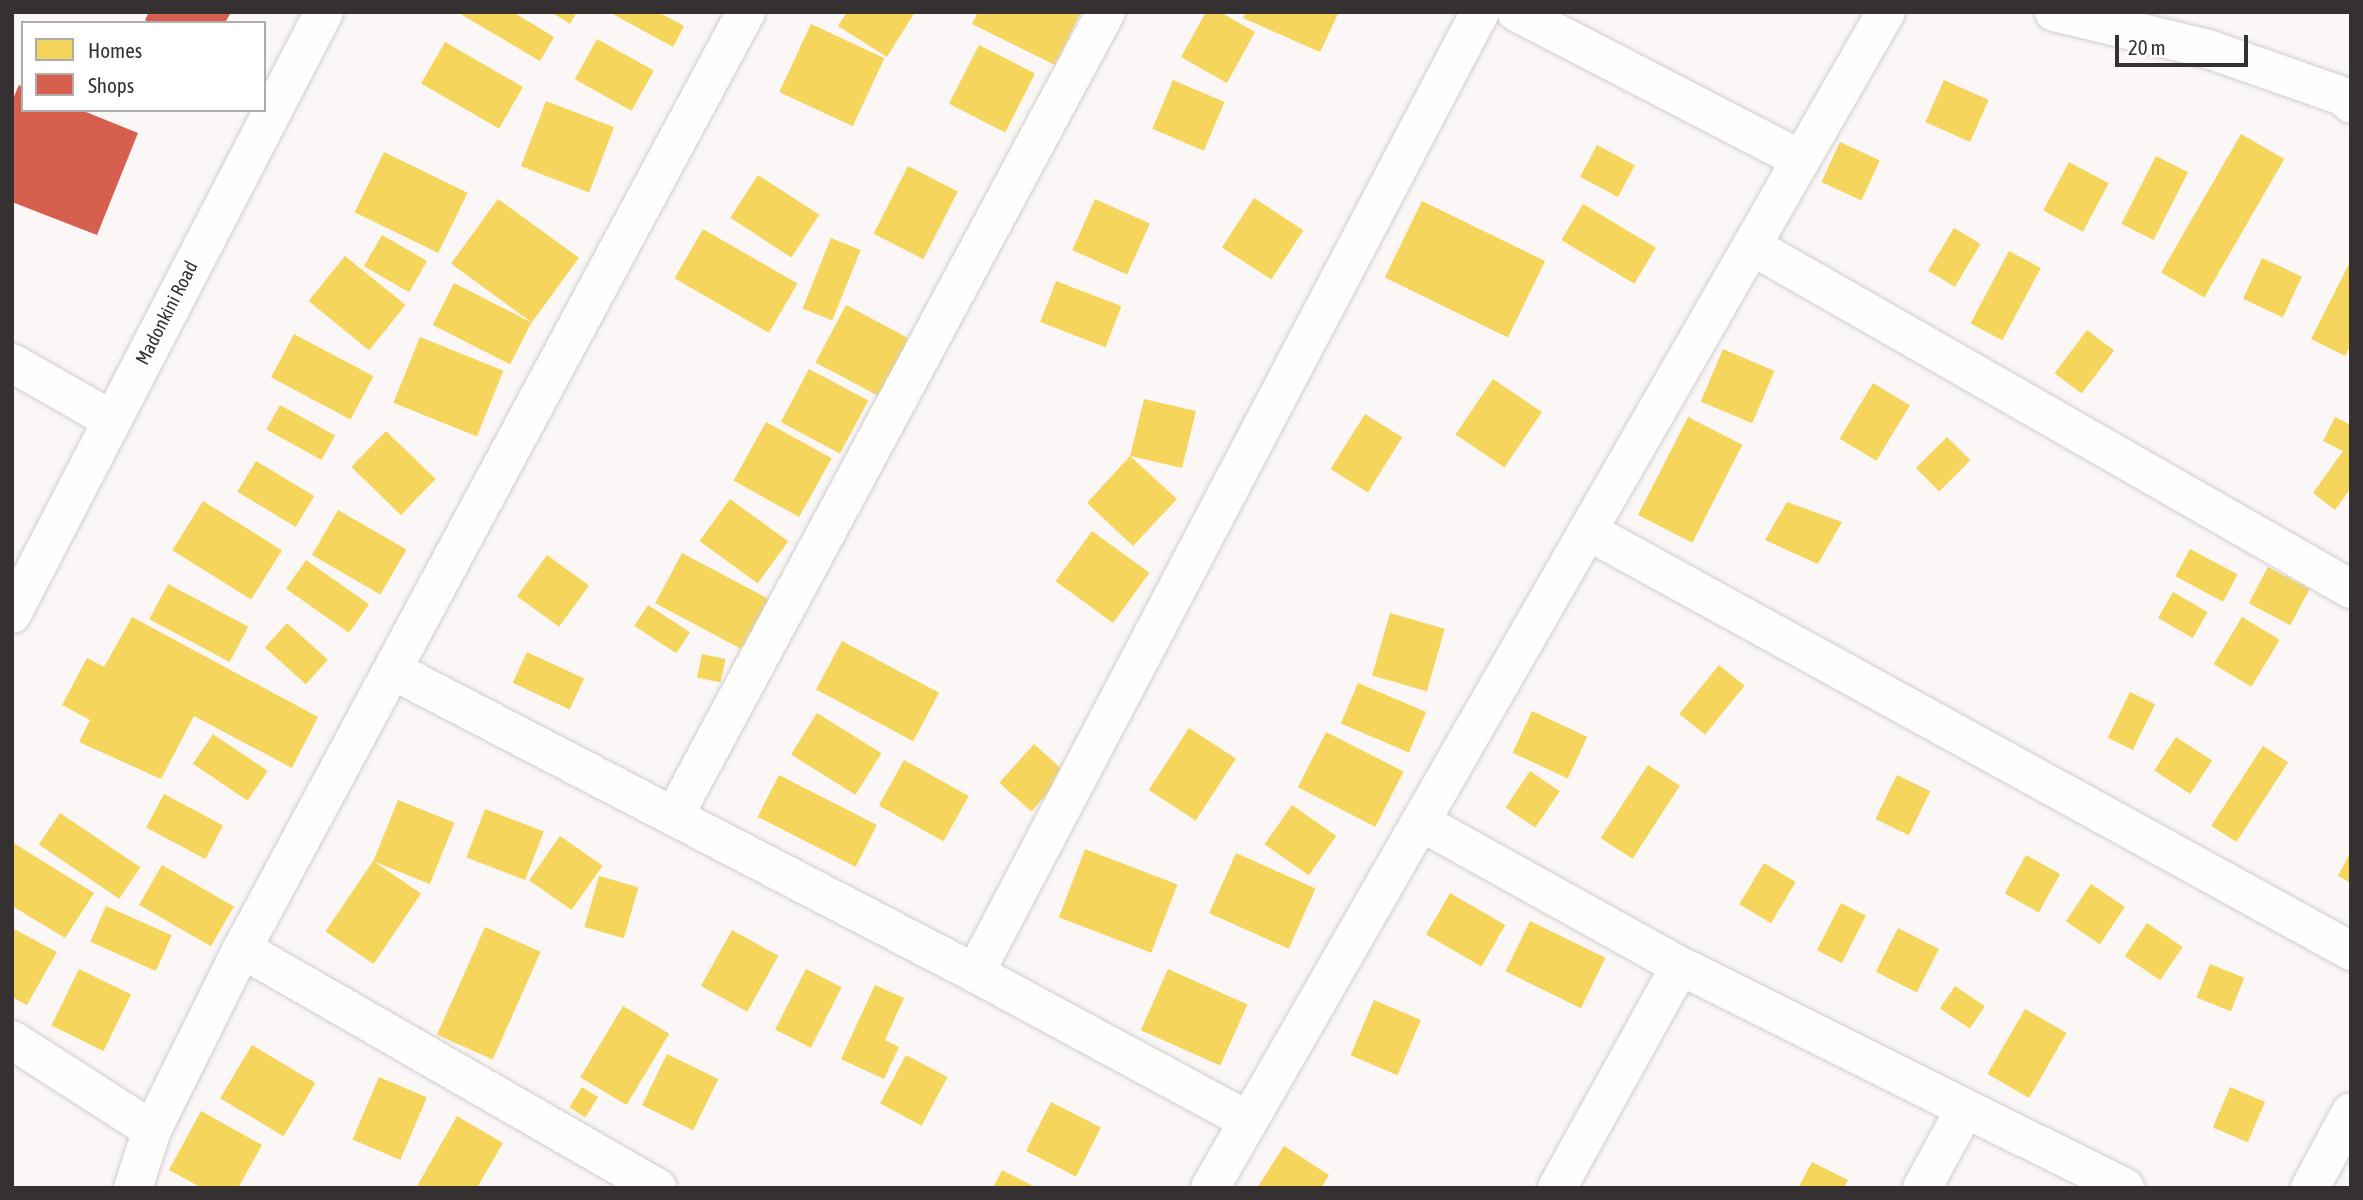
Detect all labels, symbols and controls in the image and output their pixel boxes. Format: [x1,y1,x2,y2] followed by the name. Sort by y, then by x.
[21,21,266,112] legend
[2118,21,2251,65] scale bar
[2128,35,2166,59] text: 20 m
[88,38,142,62] text: Homes
[88,73,134,97] text: Shops
[131,257,203,369] street label: Madonkini Road

